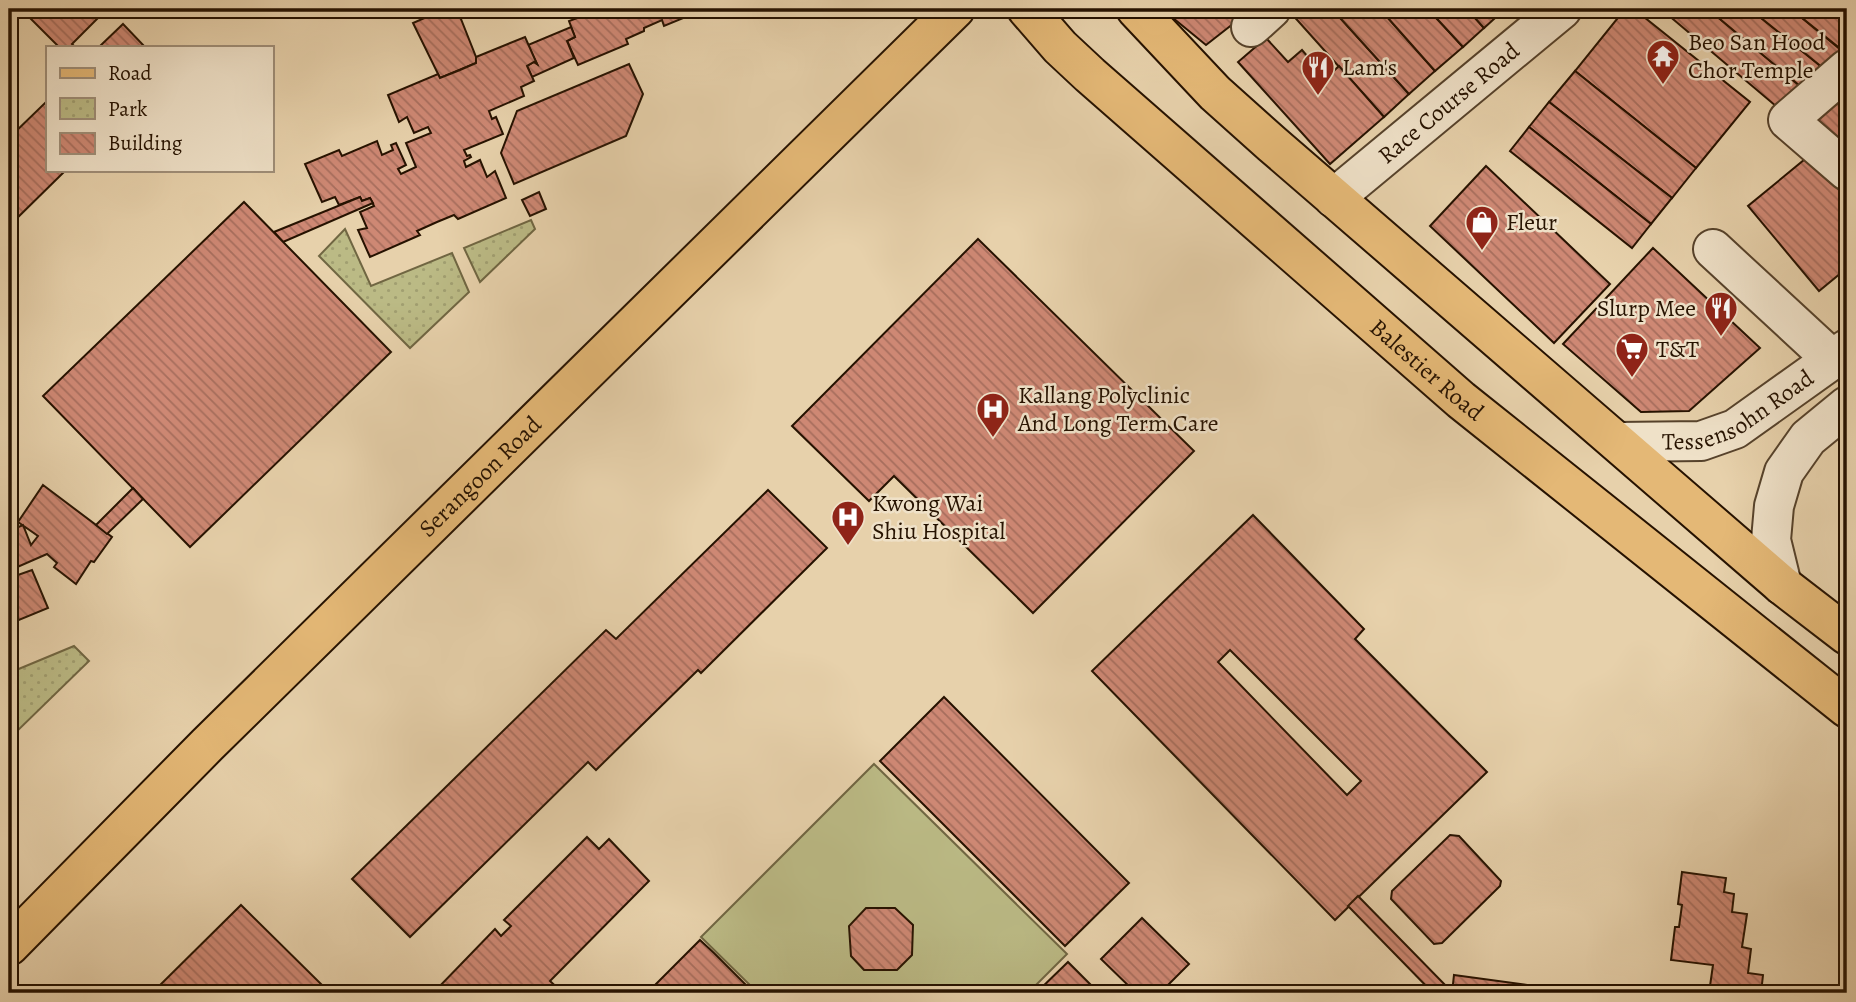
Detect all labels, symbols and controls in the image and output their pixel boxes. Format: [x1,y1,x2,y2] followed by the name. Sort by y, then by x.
[1688,26,1825,86] place label: Beo San Hood Chor Temple
[1371,35,1526,171] street label: Race Course Road
[1644,37,1682,86] temple icon: Beo San Hood Chor Temple
[46,46,273,172] legend
[1299,48,1337,97] restaurant icon: Lam's
[1342,51,1397,83] place label: Lam's
[108,59,152,87] text: Road
[108,95,148,123] text: Park
[108,129,183,157] text: Building
[1463,203,1501,252] shop icon: Fleur
[1506,206,1557,238] place label: Fleur
[1702,289,1740,338] restaurant icon: Slurp Mee
[1597,292,1696,324] place label: Slurp Mee
[1363,311,1491,428] street label: Balestier Road
[1613,330,1651,379] supermarket icon: T&T
[1656,333,1699,365] place label: T&T
[1662,362,1820,457] street label: Tessensohn Road
[1017,379,1219,439] place label: Kallang Polyclinic And Long Term Care
[974,390,1012,439] hospital icon: Kallang Polyclinic And Long Term Care
[412,409,548,544] street label: Serangoon Road
[872,487,1006,547] place label: Kwong Wai Shiu Hospital
[829,498,867,547] hospital icon: Kwong Wai Shiu Hospital

